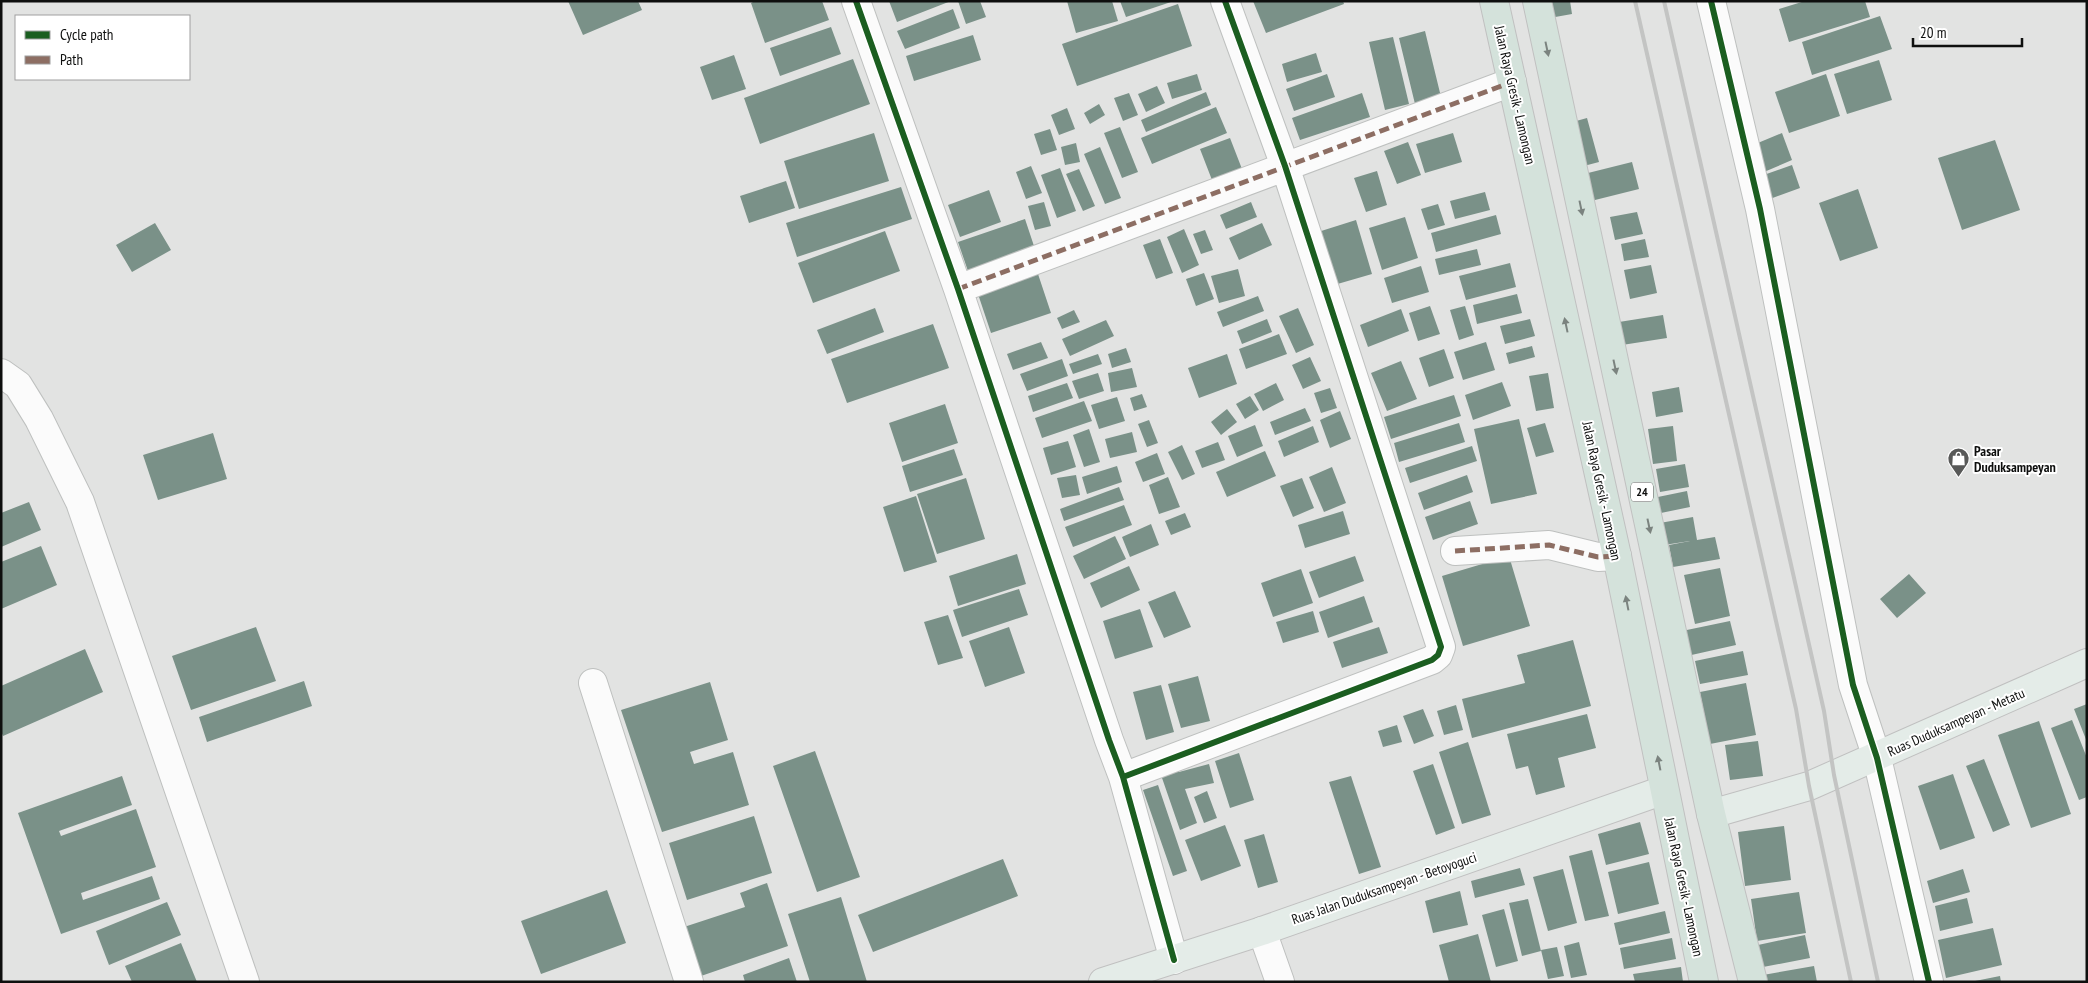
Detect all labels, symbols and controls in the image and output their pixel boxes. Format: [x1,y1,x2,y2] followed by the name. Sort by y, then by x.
[15,15,190,80] legend
[1913,15,2022,47] scale bar
[1490,23,1540,166] street label: Jalan Raya Gresik - Lamongan
[1920,23,1946,42] text: 20 m
[60,25,113,44] text: Cycle path
[1543,41,1551,56] one-way arrow
[60,50,83,69] text: Path
[1577,200,1585,215] one-way arrow
[1562,317,1570,332] one-way arrow
[1611,359,1619,374] one-way arrow
[1578,419,1626,562] street label: Jalan Raya Gresik - Lamongan
[1974,442,2056,476] place label: Pasar Duduksampeyan
[1946,447,1970,478] shop icon: Pasar Duduksampeyan
[1631,482,1653,502] road number: 24
[1645,518,1653,533] one-way arrow
[1622,595,1630,611] one-way arrow
[1885,684,2027,760] street label: Ruas Duduksampeyan - Metatu
[1655,755,1663,770] one-way arrow
[1660,815,1708,958] street label: Jalan Raya Gresik - Lamongan
[1289,848,1479,928] street label: Ruas Jalan Duduksampeyan - Betoyoguci

